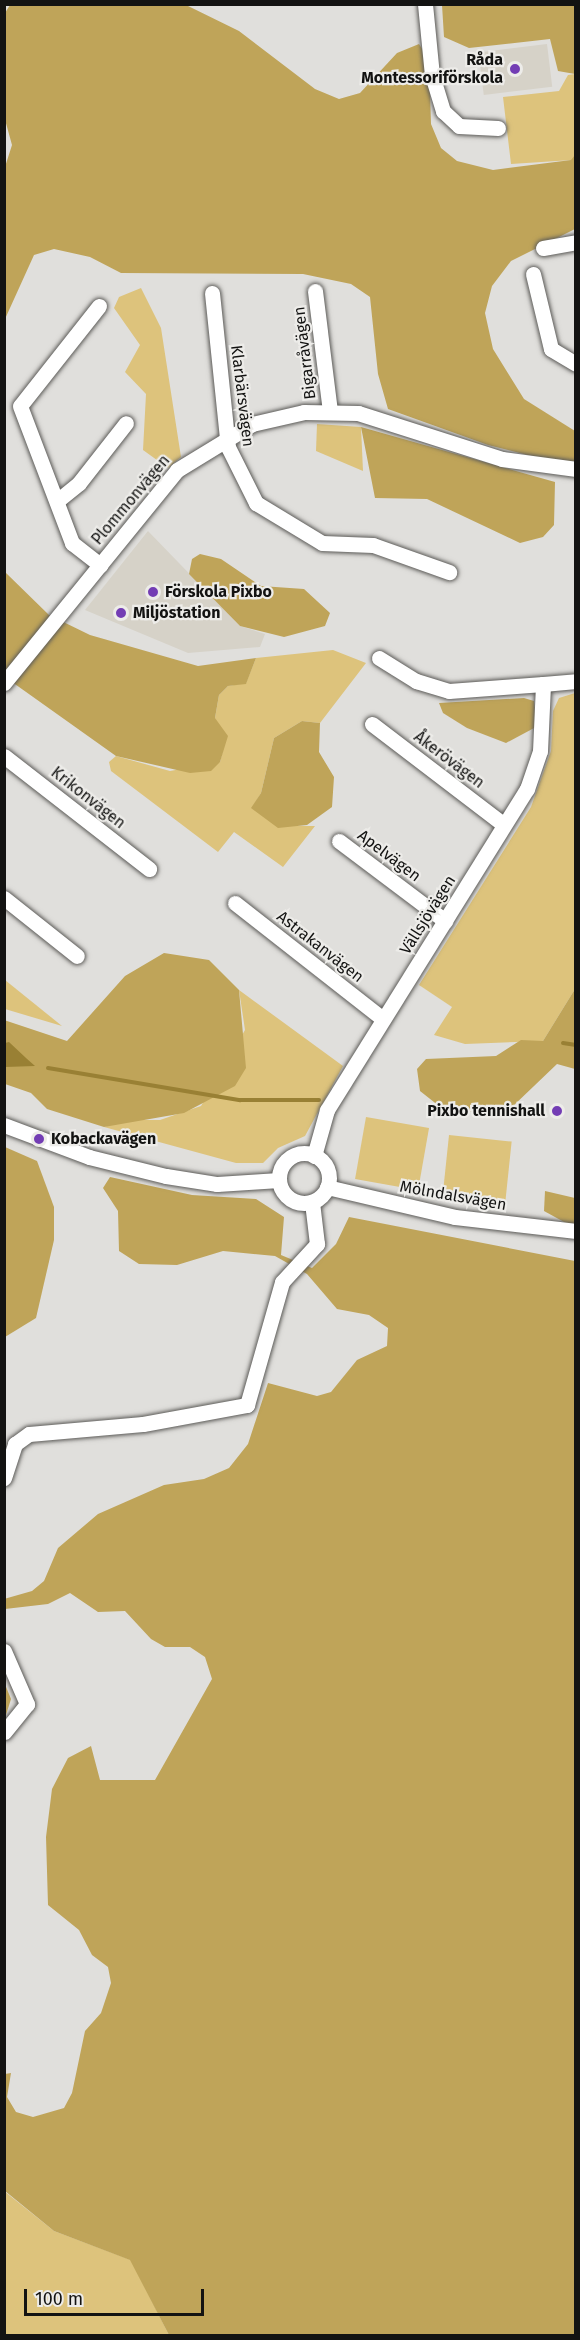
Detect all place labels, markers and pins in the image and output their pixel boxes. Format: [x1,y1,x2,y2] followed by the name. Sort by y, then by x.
[361,50,503,88] place label: Råda Montessoriförskola
[508,62,522,76] marker: Råda Montessoriförskola
[165,582,272,602] place label: Förskola Pixbo
[146,585,160,599] marker: Förskola Pixbo
[133,603,220,623] place label: Miljöstation
[114,606,128,620] marker: Miljöstation
[427,1101,545,1121] place label: Pixbo tennishall
[550,1104,564,1118] marker: Pixbo tennishall
[51,1129,156,1149] place label: Kobackavägen
[32,1132,46,1146] marker: Kobackavägen

